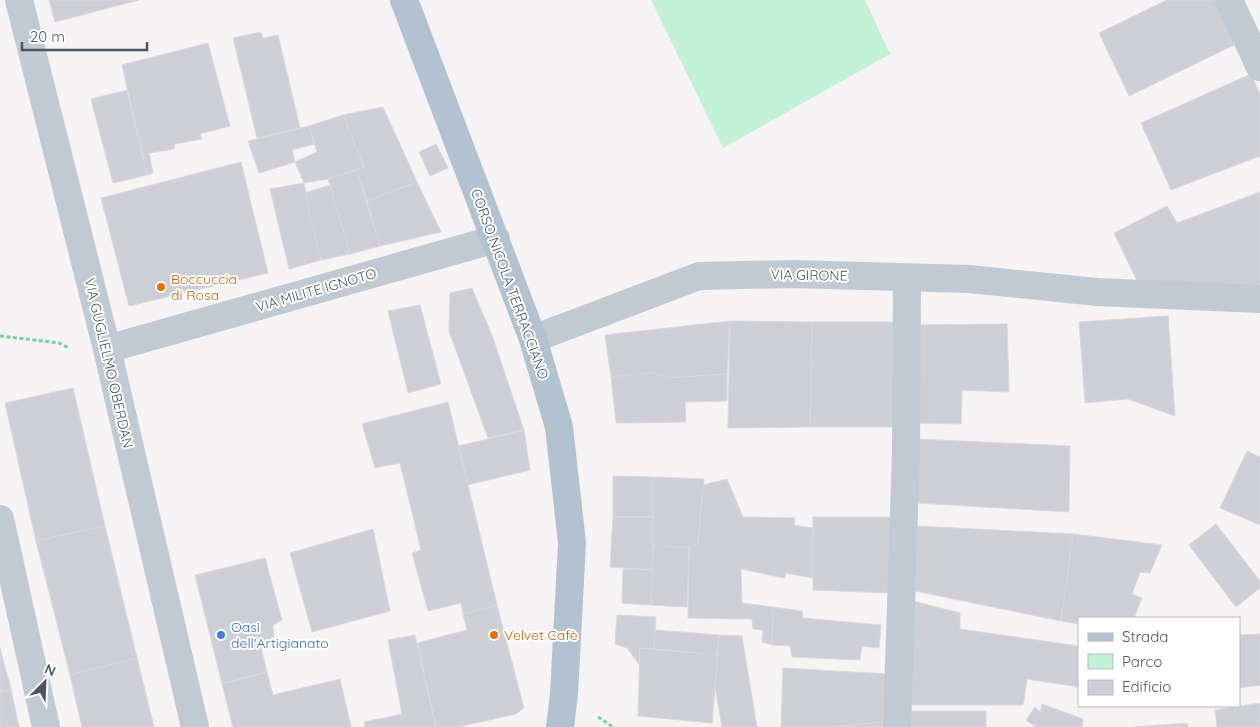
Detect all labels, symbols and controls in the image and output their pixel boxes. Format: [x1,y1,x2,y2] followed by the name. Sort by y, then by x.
[22,20,148,52] scale bar
[30,27,65,46] text: 20 m
[467,186,553,382] street label: CORSO NICOLA TERRACCIANO
[254,264,379,316] street label: VIA MILITE IGNOTO
[770,265,848,285] street label: VIA GIRONE
[171,270,237,304] place label: Boccuccia di Rosa
[81,276,137,450] street label: VIA GUGLIELMO OBERDAN
[155,281,167,293] marker: Boccuccia di Rosa
[1078,617,1240,707] legend
[231,618,329,652] place label: Oasi dell'Artigianato
[504,626,578,644] place label: Velvet Cafè
[1122,627,1168,646] text: Strada
[215,629,227,641] marker: Oasi dell'Artigianato
[488,629,500,641] marker: Velvet Cafè
[1122,652,1162,671] text: Parco
[20,657,70,707] north arrow
[42,660,59,680] text: N
[1122,677,1171,696] text: Edificio

